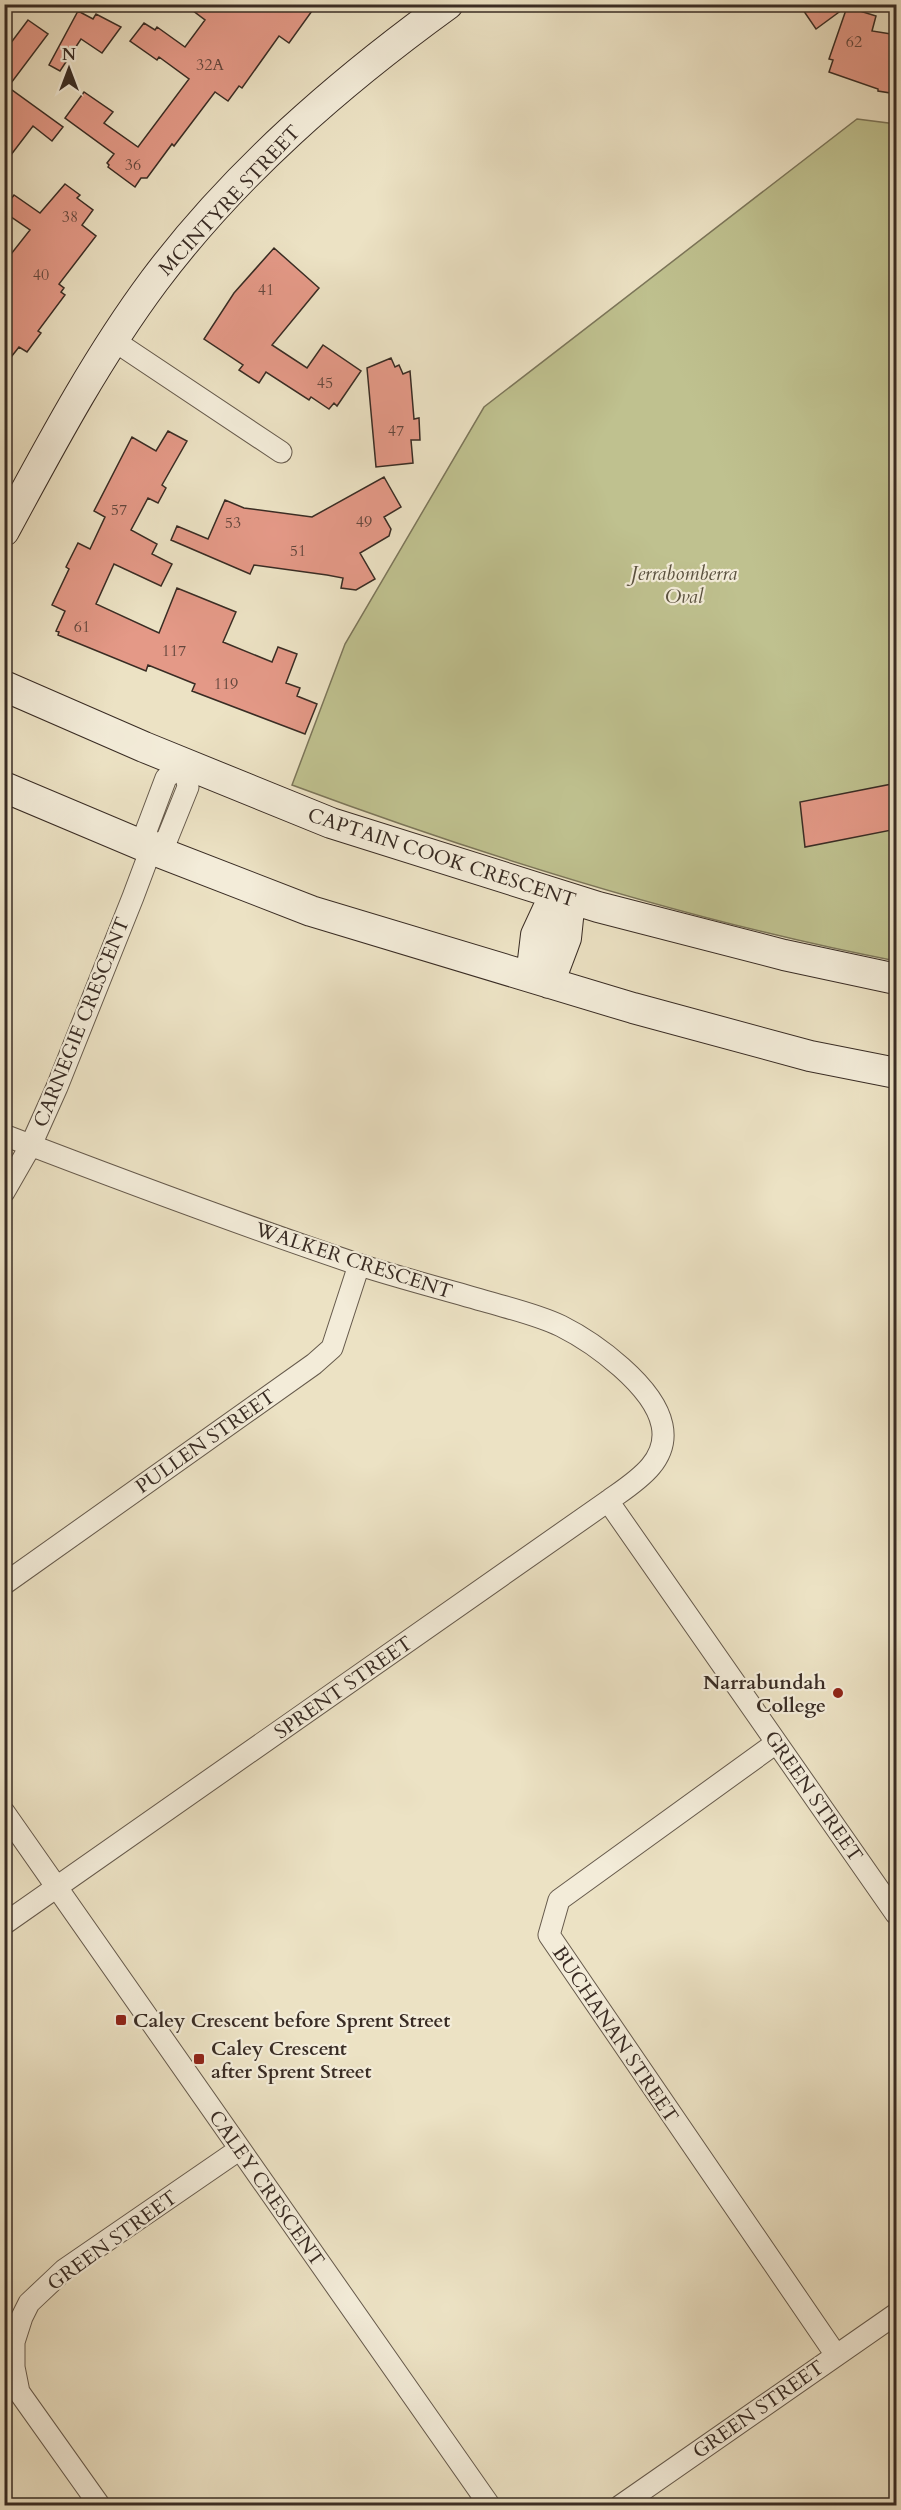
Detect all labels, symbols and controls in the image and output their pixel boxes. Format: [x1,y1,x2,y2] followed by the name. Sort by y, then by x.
[846,31,862,53] house number: 62
[39,39,99,99] north arrow
[62,44,76,66] text: N
[196,54,225,76] house number: 32A
[152,119,307,282] street label: MCINTYRE STREET
[125,154,141,176] house number: 36
[62,206,78,228] house number: 38
[33,264,49,286] house number: 40
[258,279,274,301] house number: 41
[317,372,333,394] house number: 45
[388,420,404,442] house number: 47
[111,499,127,521] house number: 57
[356,511,372,533] house number: 49
[225,512,241,534] house number: 53
[290,540,306,562] house number: 51
[626,560,737,610] park label: Jerrabomberra Oval
[74,616,90,638] house number: 61
[162,640,186,662] house number: 117
[214,673,238,695] house number: 119
[304,801,580,914] street label: CAPTAIN COOK CRESCENT
[27,913,136,1131] street label: CARNEGIE CRESCENT
[251,1216,456,1305] street label: WALKER CRESCENT
[130,1383,281,1500] street label: PULLEN STREET
[269,1629,418,1745] street label: SPRENT STREET
[703,1669,827,1719] place label: Narrabundah College
[831,1686,845,1700] marker: Narrabundah College
[758,1725,869,1868] street label: GREEN STREET
[546,1941,685,2128] street label: BUCHANAN STREET
[133,2007,450,2034] place label: Caley Crescent before Sprent Street
[114,2013,128,2027] marker: Caley Crescent before Sprent Street
[211,2035,372,2085] place label: Caley Crescent after Sprent Street
[192,2052,206,2066] marker: Caley Crescent after Sprent Street
[202,2105,331,2272] street label: CALEY CRESCENT
[42,2184,183,2297] street label: GREEN STREET
[687,2354,830,2465] street label: GREEN STREET

